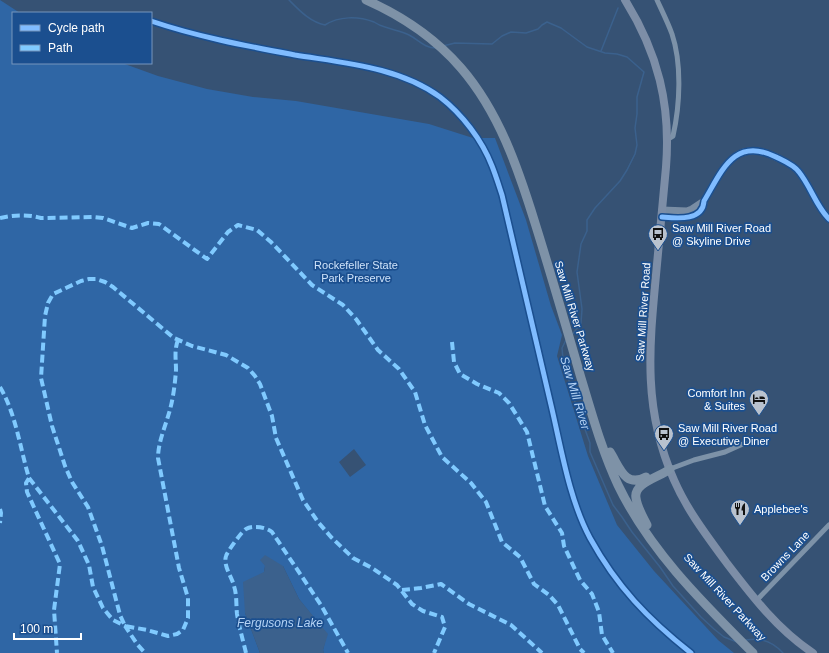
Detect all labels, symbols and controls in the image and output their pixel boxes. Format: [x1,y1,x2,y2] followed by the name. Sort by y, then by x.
[12,12,152,64] legend
[48,21,105,35] text: Cycle path
[48,41,73,55] text: Path
[672,222,771,247] place label: Saw Mill River Road @ Skyline Drive
[647,223,669,251] bus stop icon: Saw Mill River Road @ Skyline Drive
[314,259,398,284] park label: Rockefeller State Park Preserve
[552,259,598,373] street label: Saw Mill River Parkway
[634,262,652,362] street label: Saw Mill River Road
[557,355,593,432] water label: Saw Mill River
[688,387,745,412] place label: Comfort Inn & Suites
[748,388,770,416] hotel icon: Comfort Inn & Suites
[678,422,777,447] place label: Saw Mill River Road @ Executive Diner
[653,423,675,451] bus stop icon: Saw Mill River Road @ Executive Diner
[729,498,751,526] restaurant icon: Applebee's
[754,503,809,515] place label: Applebee's
[758,529,812,583] street label: Browns Lane
[681,551,769,643] street label: Saw Mill River Parkway
[14,615,81,641] scale bar
[237,616,323,630] water label: Fergusons Lake
[20,622,53,636] text: 100 m

